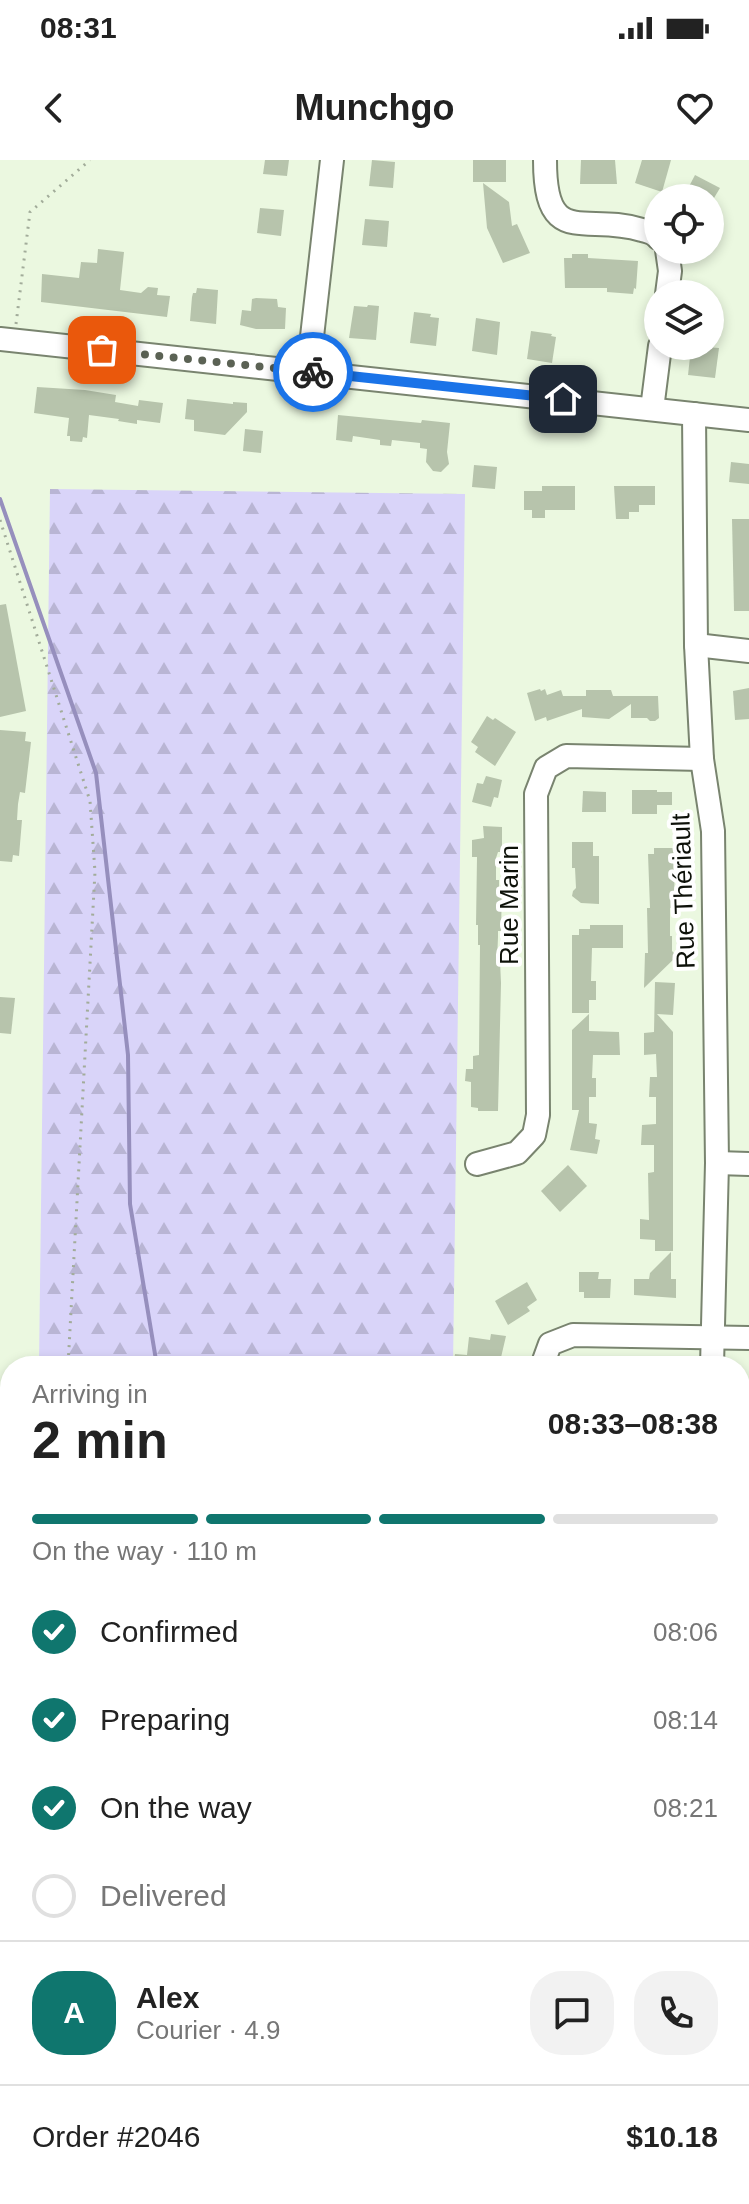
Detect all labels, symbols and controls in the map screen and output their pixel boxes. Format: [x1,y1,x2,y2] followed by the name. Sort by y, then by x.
[40,11,117,44] text: 08:31
[32,86,76,130] icon: back
[673,86,717,130] icon: heart
[295,87,454,128] text: Munchgo
[644,184,724,360] map controls
[644,184,724,264] button: locate
[644,280,724,360] button: layers
[68,316,136,384] pin
[80,328,124,372] icon: bag
[273,332,353,412] courier
[291,350,335,394] icon: bike
[529,365,597,433] pin
[541,377,585,421] icon: home
[665,812,701,969] street label: Rue Thériault
[494,845,524,965] street label: Rue Marin
[32,1379,148,1409] text: Arriving in
[548,1407,718,1440] text: 08:33–08:38
[32,1411,168,1469] text: 2 min
[32,1536,257,1566] text: On the way · 110 m
[32,1610,76,1654] icon: check
[100,1615,238,1648] text: Confirmed
[653,1617,718,1647] text: 08:06
[32,1698,76,1742] icon: check
[100,1703,230,1736] text: Preparing
[653,1705,718,1735] text: 08:14
[32,1786,76,1830] icon: check
[100,1791,252,1824] text: On the way
[653,1793,718,1823] text: 08:21
[100,1879,227,1912] text: Delivered
[530,1971,614,2055] button: chat
[634,1971,718,2055] button: phone
[136,1981,199,2014] text: Alex
[63,1996,85,2029] text: A
[136,2015,281,2045] text: Courier · 4.9
[32,2120,200,2153] text: Order #2046
[626,2120,718,2153] text: $10.18

